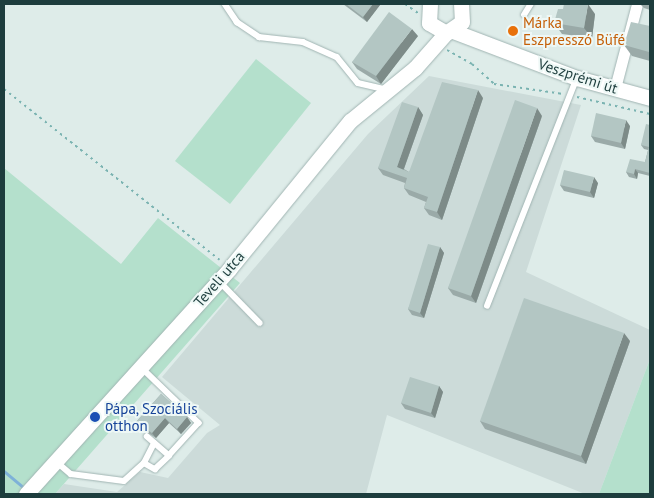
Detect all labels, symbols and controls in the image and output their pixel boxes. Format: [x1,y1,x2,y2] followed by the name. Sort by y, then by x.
[523,13,625,48] place label: Márka Eszpresszó Büfé
[507,25,519,37] marker: Márka Eszpresszó Büfé
[536,55,620,97] street label: Veszprémi út
[190,247,248,311] street label: Teveli utca
[105,399,199,434] place label: Pápa, Szociális otthon
[89,411,101,423] marker: Pápa, Szociális otthon

